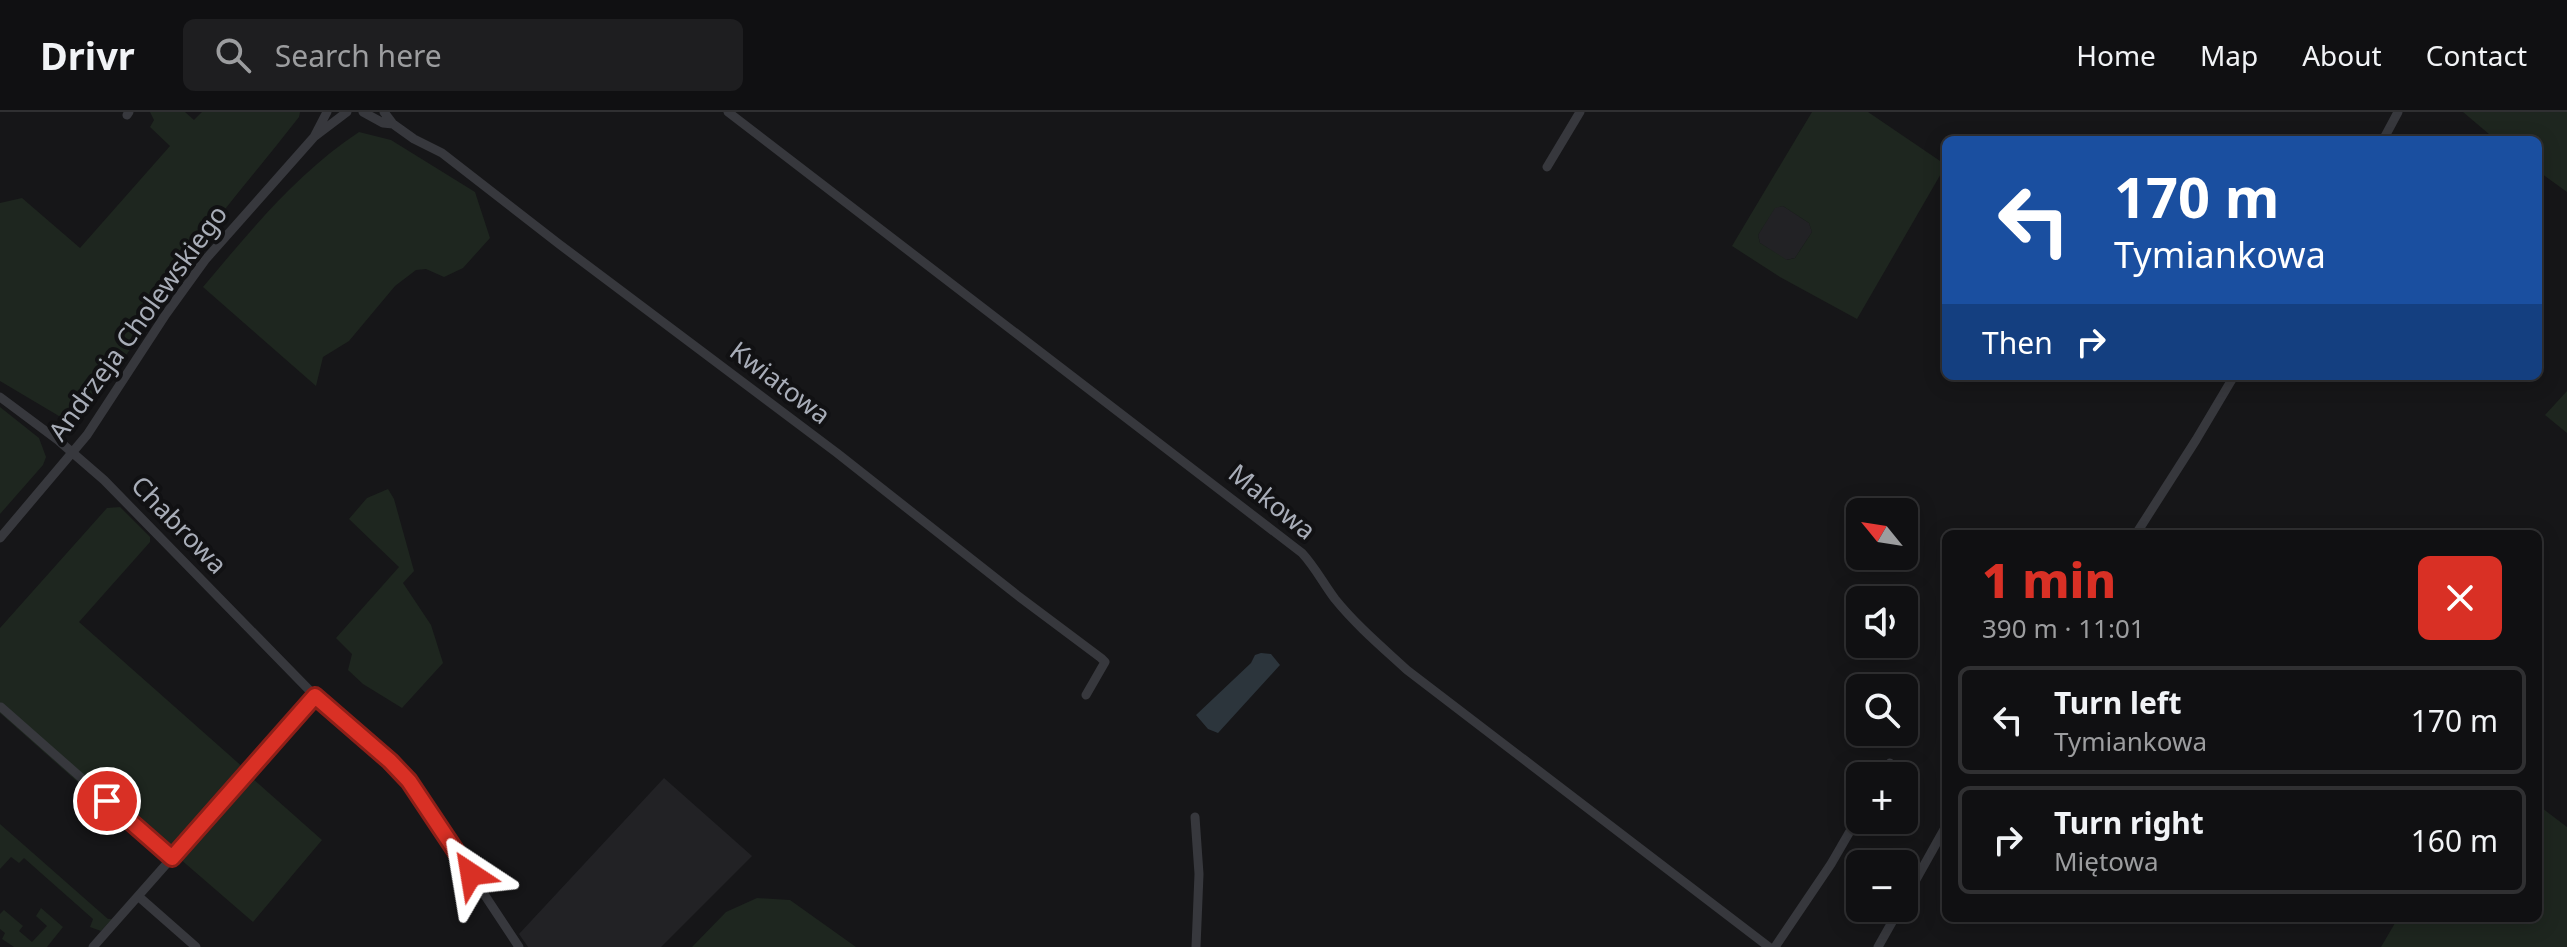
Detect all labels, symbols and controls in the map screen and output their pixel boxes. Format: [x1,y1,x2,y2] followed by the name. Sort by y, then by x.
[183,19,743,91] search box
[40,29,135,81] text: Drivr
[211,33,255,77] icon: search
[275,35,442,76] text: Search here
[2076,36,2156,74] text: Home
[2200,36,2258,74] text: Map
[2302,36,2382,74] text: About
[2426,36,2527,74] text: Contact
[2114,158,2279,234] text: 170 m
[1982,168,2086,272] icon: left
[39,197,235,448] street label: Andrzeja Cholewskiego
[2114,230,2326,279] text: Tymiankowa
[2069,320,2113,364] icon: right
[1982,322,2053,363] text: Then
[723,332,838,432] street label: Kwiatowa
[1222,455,1324,547] street label: Makowa
[124,467,236,581] street label: Chabrowa
[1846,498,1918,570] north arrow
[1846,498,1918,922] map controls
[1982,547,2116,612] text: 1 min
[2418,556,2502,640] button: close
[1846,586,1918,658] button: sound
[1982,610,2145,646] text: 390 m · 11:01
[1846,674,1918,746] button: search
[2054,682,2182,723] text: Turn left
[1986,698,2030,742] icon: left
[2411,700,2498,741] text: 170 m
[2054,723,2207,759] text: Tymiankowa
[1846,762,1918,834] button: +
[73,767,141,835] pin
[85,779,129,823] icon: arrive
[2054,802,2204,843] text: Turn right
[1986,818,2030,862] icon: right
[2411,820,2498,861] text: 160 m
[429,832,513,916] position arrow
[2054,843,2159,879] text: Miętowa
[1846,850,1918,922] button: −

